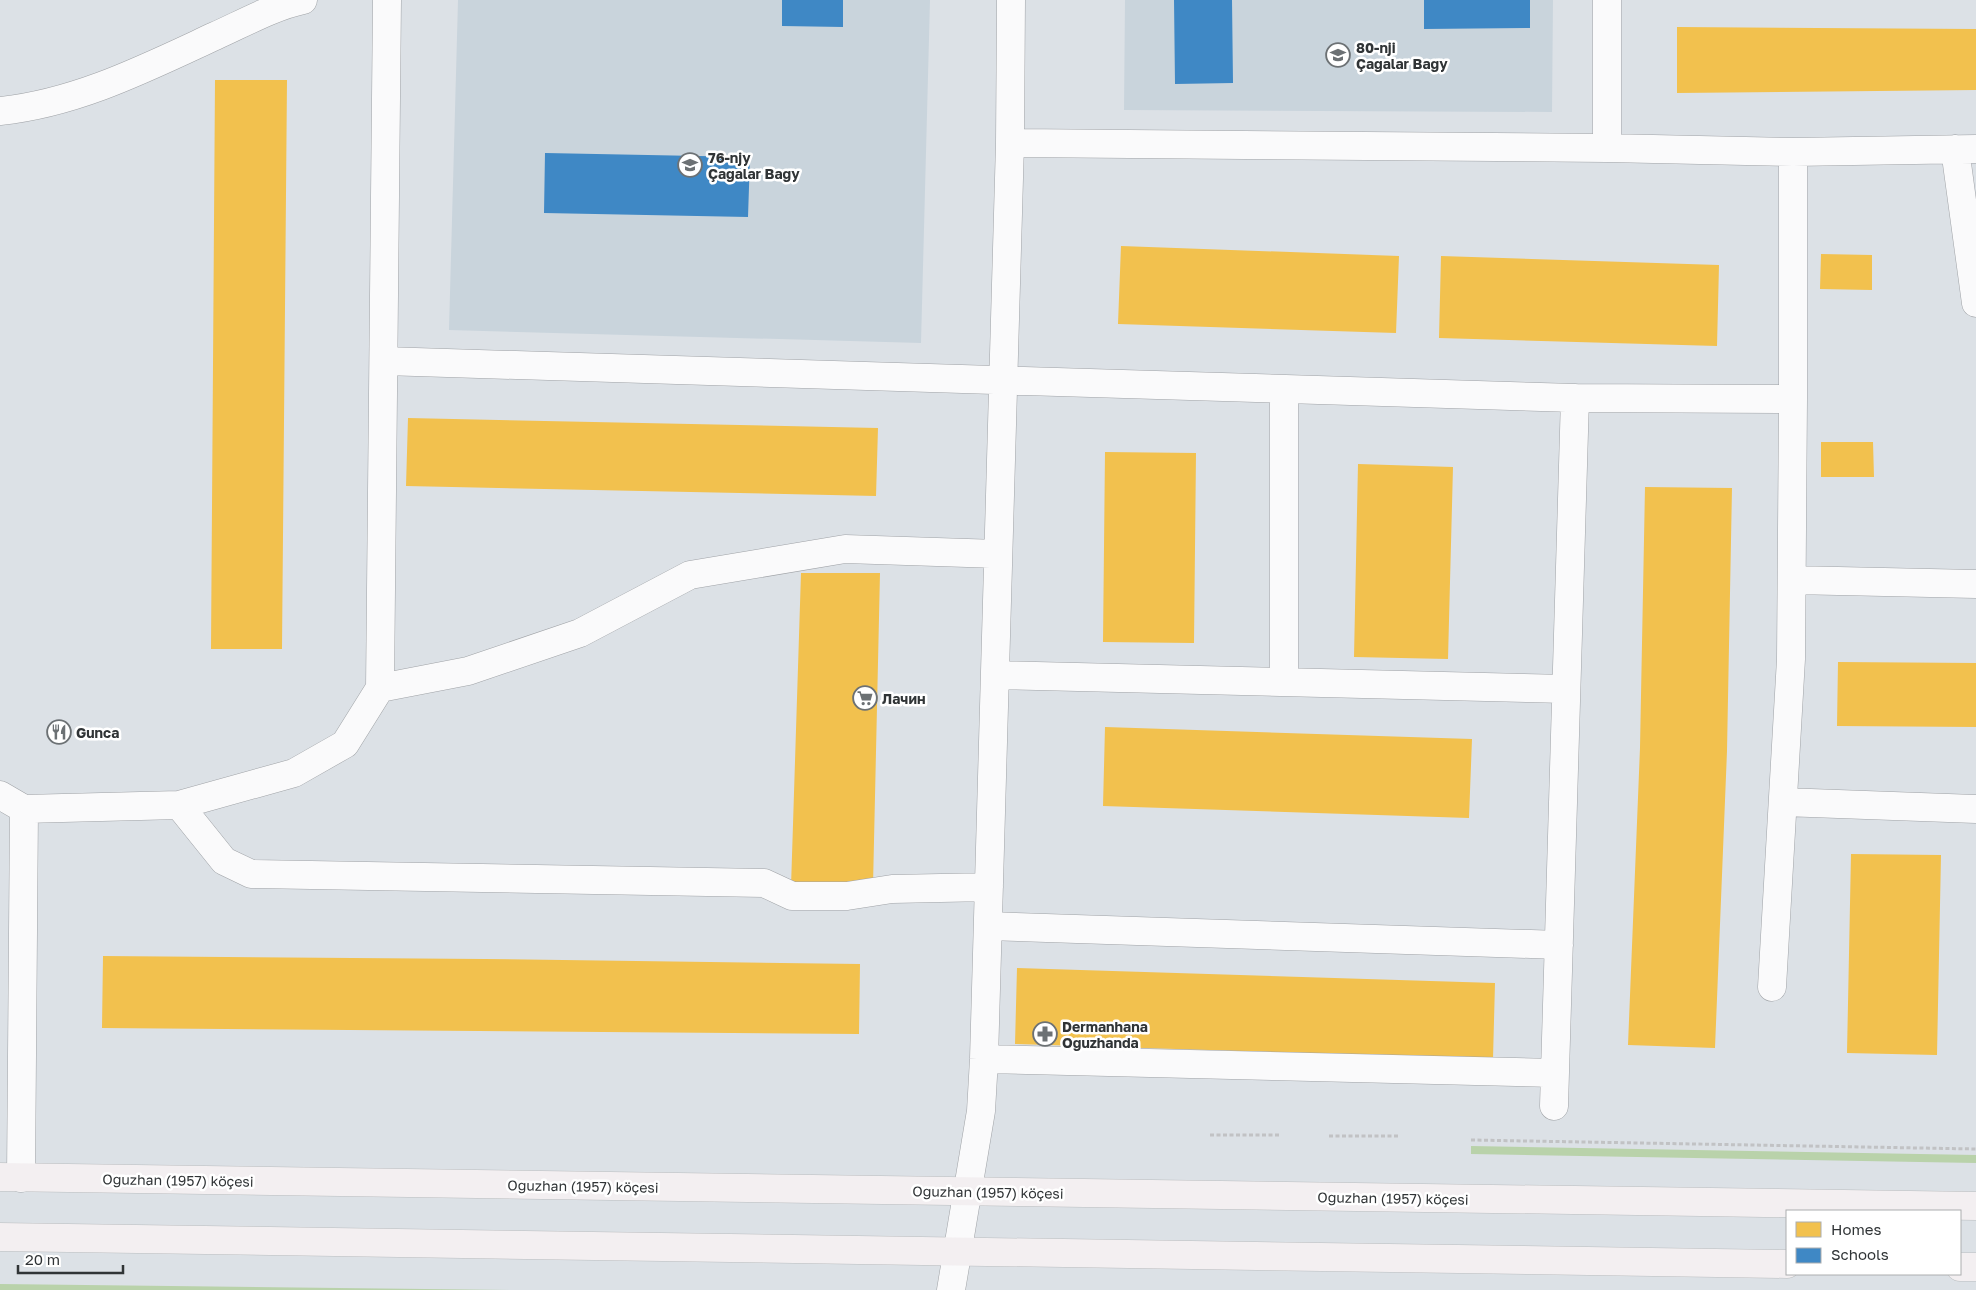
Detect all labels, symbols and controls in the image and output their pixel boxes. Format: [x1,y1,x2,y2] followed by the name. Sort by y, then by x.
[1356,39,1448,72] place label: 80-nji Çagalar Bagy
[1325,42,1351,68] school or university icon: 80-nji Çagalar Bagy
[708,149,800,182] place label: 76-njy Çagalar Bagy
[677,152,703,178] school or university icon: 76-njy Çagalar Bagy
[852,685,878,711] supermarket icon: Лачин
[882,690,925,707] place label: Лачин
[46,719,72,745] restaurant icon: Gunca
[76,724,119,741] place label: Gunca
[1062,1018,1148,1051] place label: Dermanhana Oguzhanda
[1032,1021,1058,1047] pharmacy icon: Dermanhana Oguzhanda
[102,1170,254,1190] street label: Oguzhan (1957) köçesi
[507,1176,659,1196] street label: Oguzhan (1957) köçesi
[912,1182,1064,1202] street label: Oguzhan (1957) köçesi
[1317,1188,1469,1208] street label: Oguzhan (1957) köçesi
[1786,1210,1961,1275] legend
[1831,1220,1881,1238] text: Homes
[18,1242,122,1274] scale bar
[1831,1245,1889,1263] text: Schools
[25,1250,60,1268] text: 20 m

